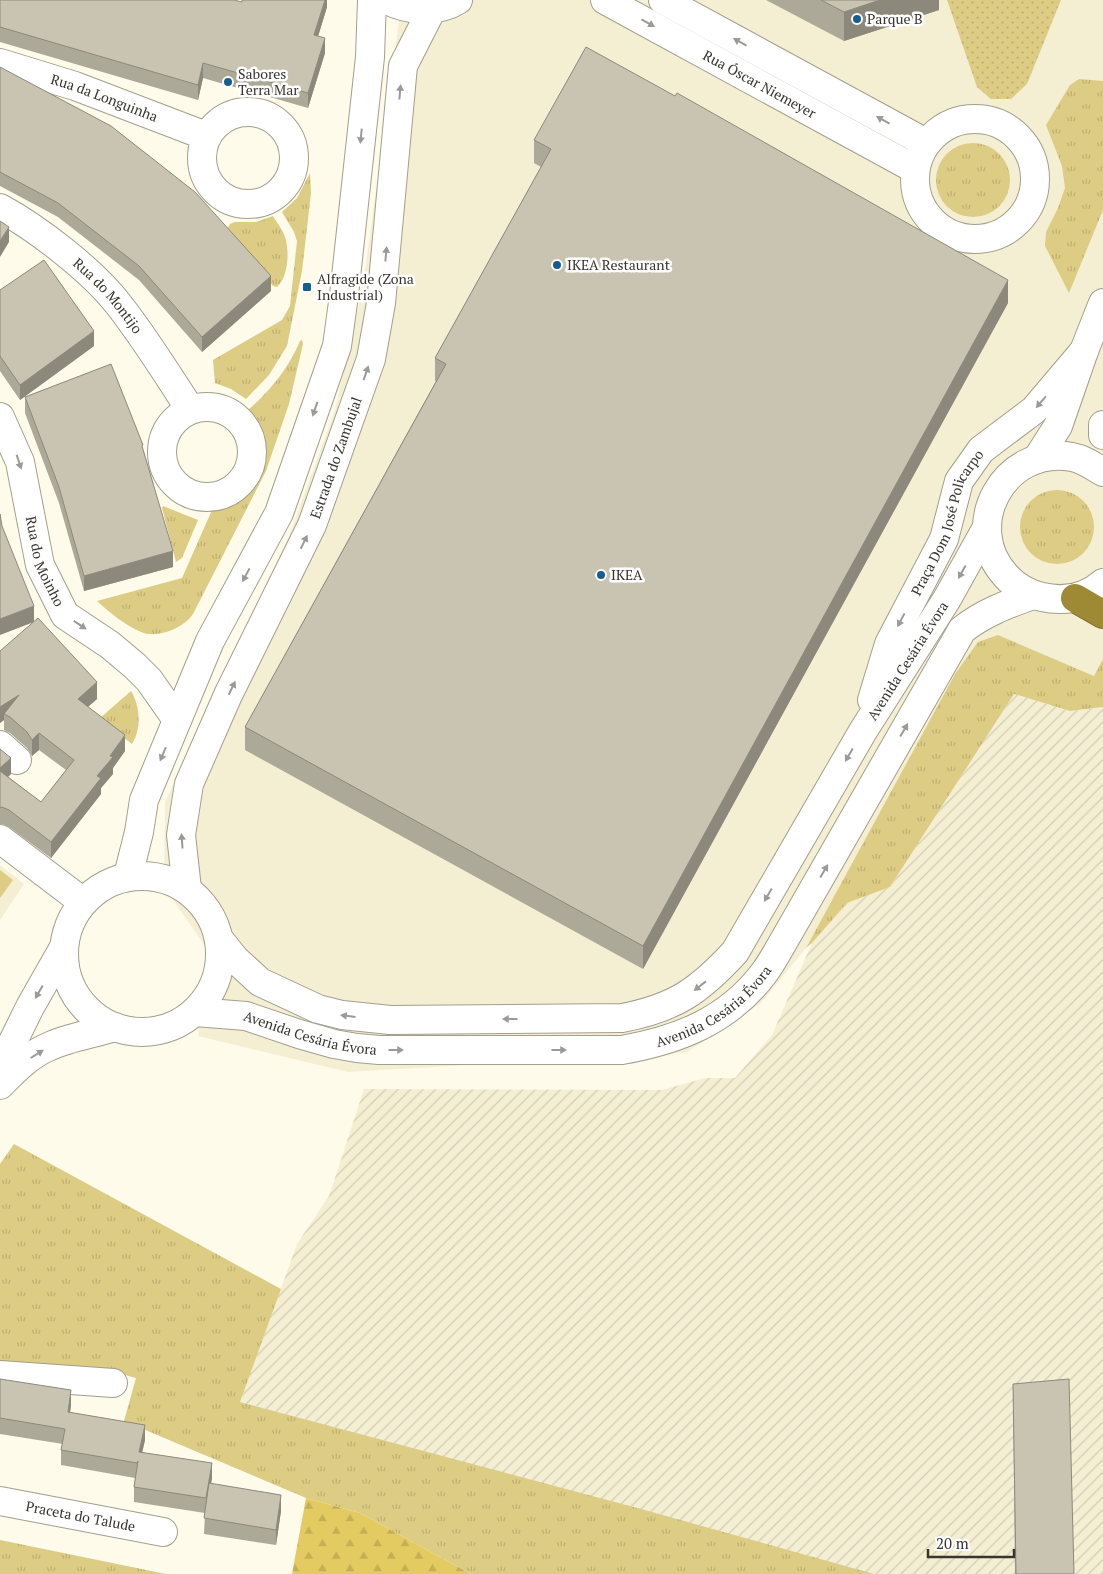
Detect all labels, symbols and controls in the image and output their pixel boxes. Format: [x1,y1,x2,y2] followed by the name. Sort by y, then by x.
[867,9,923,28] place label: Parque B
[851,13,863,25] marker: Parque B
[641,19,655,28] one-way arrow
[734,38,747,47] one-way arrow
[700,45,820,123] street label: Rua Óscar Niemeyer
[238,64,299,99] place label: Sabores Terra Mar
[49,69,161,126] street label: Rua da Longuinha
[222,76,234,88] marker: Sabores Terra Mar
[397,84,405,100] one-way arrow
[876,116,889,125] one-way arrow
[357,128,365,144] one-way arrow
[382,246,390,262] one-way arrow
[69,253,147,337] street label: Rua do Montijo
[567,255,671,274] place label: IKEA Restaurant
[551,259,563,271] marker: IKEA Restaurant
[317,269,414,304] place label: Alfragide (Zona Industrial)
[301,281,313,293] marker: Alfragide (Zona Industrial)
[363,366,370,381] one-way arrow
[305,394,366,521] street label: Estrada do Zambujal
[1036,395,1047,408] one-way arrow
[311,402,319,417] one-way arrow
[906,445,988,599] street label: Praça Dom José Policarpo
[16,455,24,470] one-way arrow
[22,514,69,610] street label: Rua do Moinho
[300,535,308,550] one-way arrow
[611,565,643,584] place label: IKEA
[958,565,967,578] one-way arrow
[242,568,250,582] one-way arrow
[595,569,607,581] marker: IKEA
[862,597,952,724] street label: Avenida Cesária Évora
[897,613,905,628] one-way arrow
[74,621,87,630] one-way arrow
[228,681,236,695] one-way arrow
[900,722,908,737] one-way arrow
[159,747,167,762] one-way arrow
[845,748,854,761] one-way arrow
[177,832,185,848] one-way arrow
[820,864,828,878] one-way arrow
[764,889,773,902] one-way arrow
[654,961,776,1051] street label: Avenida Cesária Évora
[694,980,707,991] one-way arrow
[35,985,44,998] one-way arrow
[241,1006,378,1059] street label: Avenida Cesária Évora
[340,1012,356,1020] one-way arrow
[502,1015,518,1023] one-way arrow
[389,1046,405,1054] one-way arrow
[551,1046,567,1054] one-way arrow
[30,1049,43,1058] one-way arrow
[24,1496,137,1536] street label: Praceta do Talude
[928,1526,1014,1558] scale bar
[936,1533,969,1553] text: 20 m

